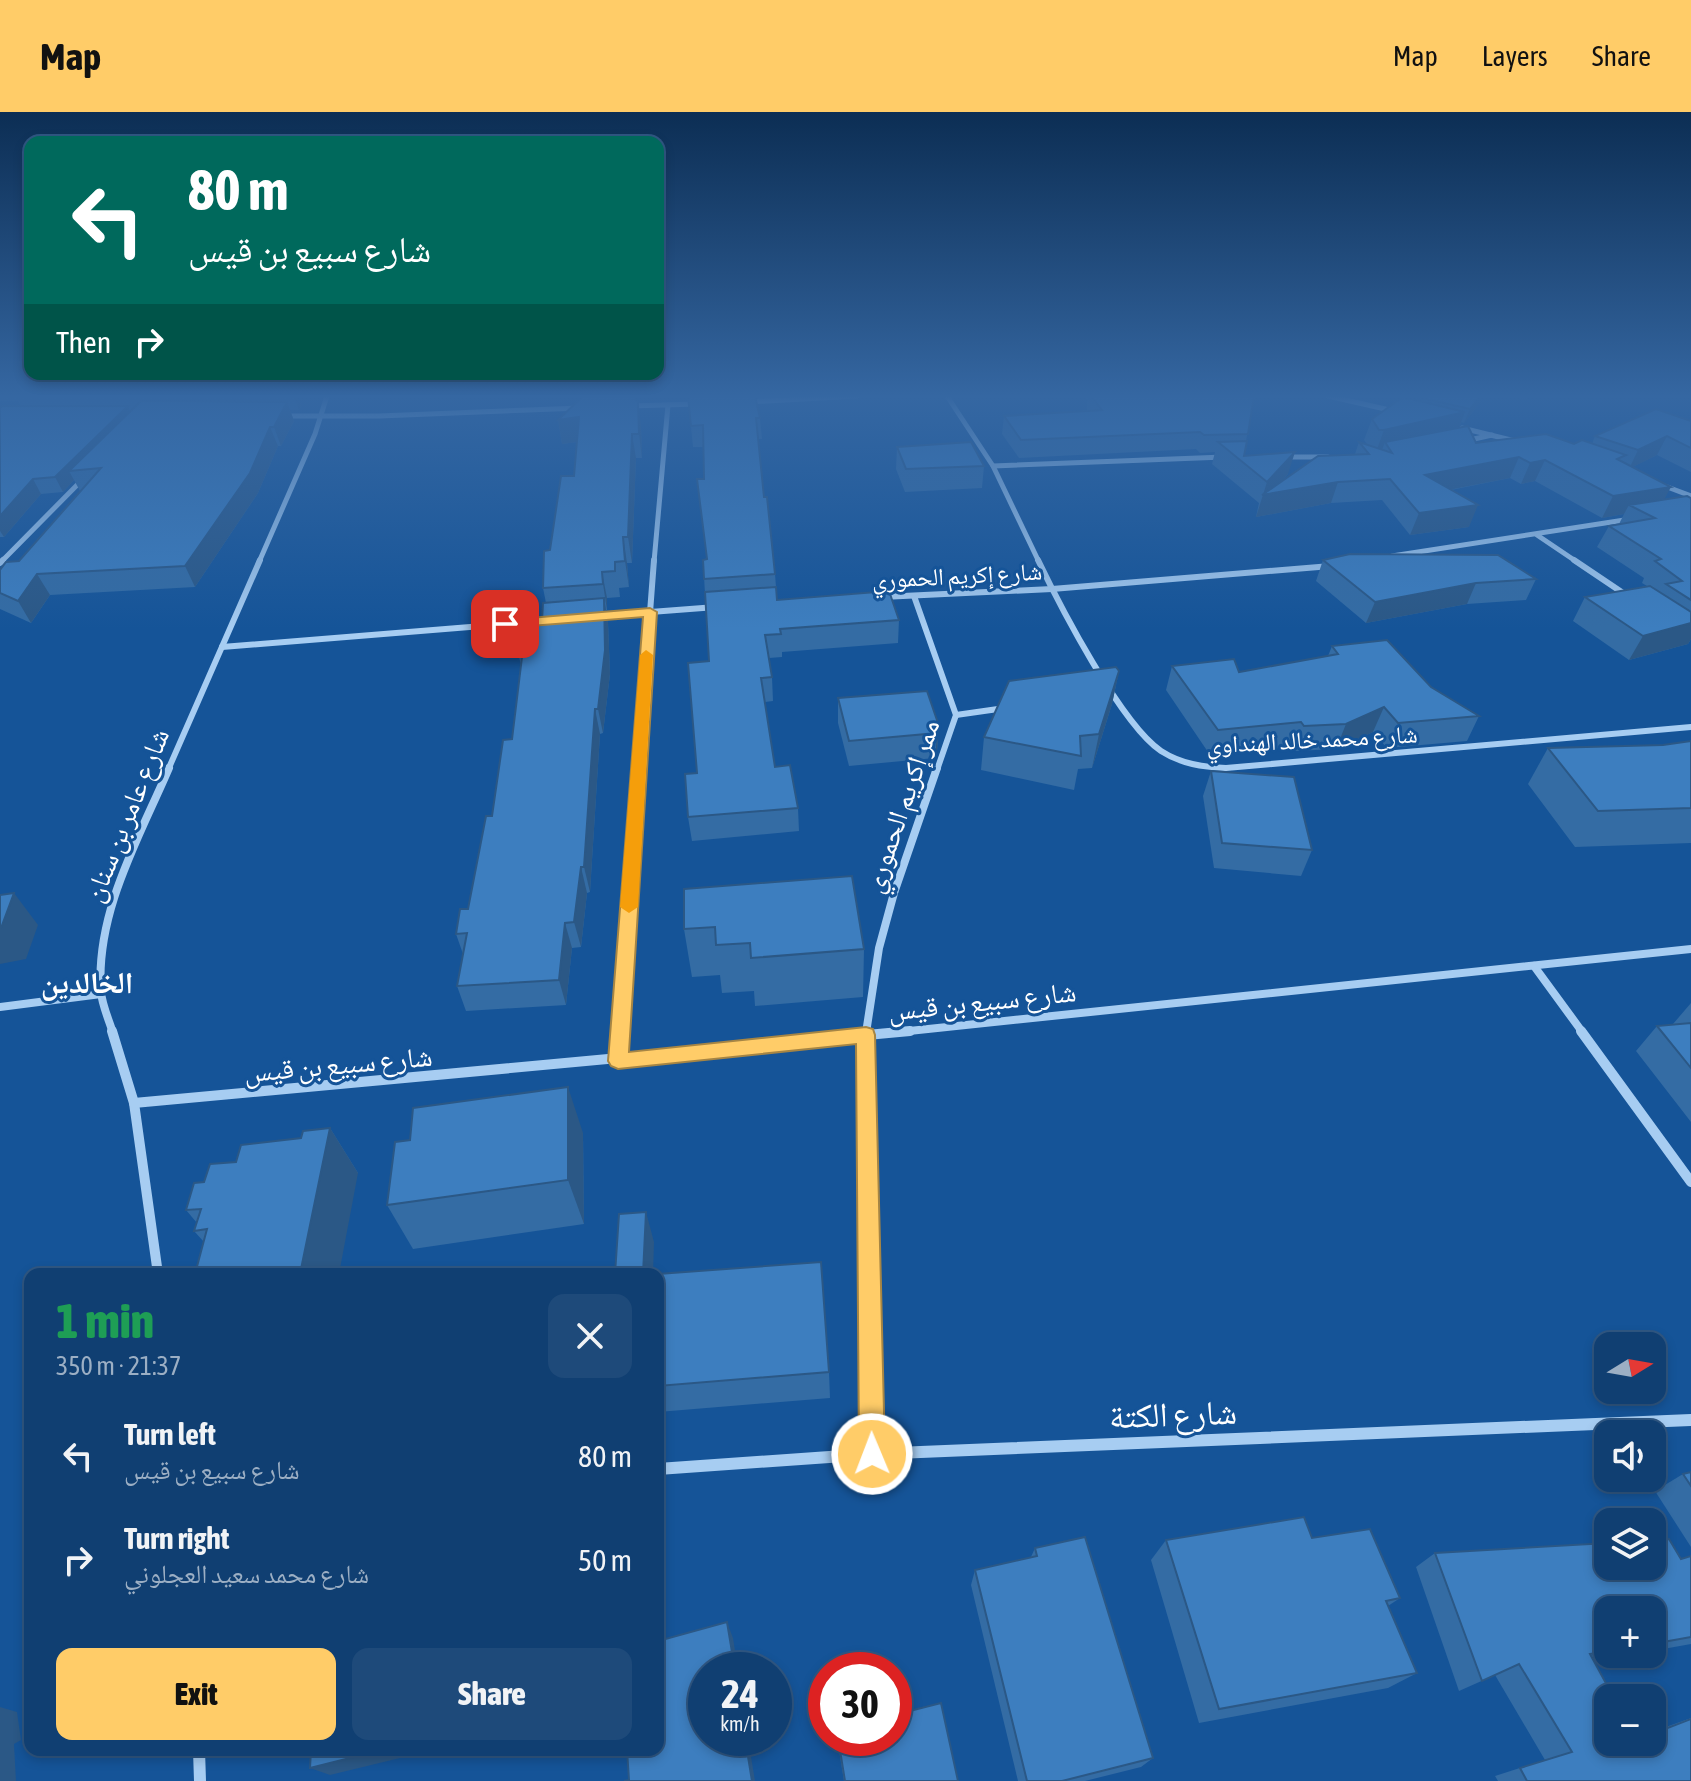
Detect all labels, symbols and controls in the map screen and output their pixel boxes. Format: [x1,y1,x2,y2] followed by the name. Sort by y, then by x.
[40,35,101,78] text: Map
[1393,40,1438,72] text: Map
[1482,40,1548,72] text: Layers
[1592,40,1651,72] text: Share
[188,158,289,222] text: 80 m
[56,168,160,272] icon: left
[188,228,431,270] text: شارع سبيع بن قيس
[127,320,171,364] icon: right
[56,325,111,359] text: Then
[871,558,1043,600] street label: شارع إكريم الحموري
[471,590,539,658] pin
[483,602,527,646] icon: arrive
[856,715,952,899] street label: ممر إكريم الحموري
[1206,720,1419,765] street label: شارع محمد خالد الهنداوي
[77,724,177,907] street label: شارع عامر بن سنان
[41,965,133,1001] district label: الخالدين
[886,975,1078,1029] street label: شارع سبيع بن قيس
[242,1040,434,1090] street label: شارع سبيع بن قيس
[56,1293,154,1348] text: 1 min
[548,1294,632,1378] button: close
[1594,1332,1666,1404] north arrow
[1594,1332,1666,1756] map controls
[56,1351,181,1381] text: 350 m · 21:37
[1108,1392,1238,1438] street label: شارع الكتة
[830,1412,914,1496] position arrow
[124,1417,216,1451] text: Turn left
[1594,1420,1666,1492] button: sound
[56,1434,100,1478] icon: left
[578,1439,632,1473] text: 80 m
[124,1455,300,1485] text: شارع سبيع بن قيس
[1594,1508,1666,1580] button: layers
[124,1521,230,1555] text: Turn right
[56,1538,100,1582] icon: right
[578,1543,632,1577] text: 50 m
[124,1559,369,1589] text: شارع محمد سعيد العجلوني
[1594,1596,1666,1668] button: +
[56,1648,336,1740] button: Exit
[352,1648,632,1740] button: Share
[808,1652,912,1756] speed limit sign: 30
[721,1671,759,1716] text: 24
[1594,1684,1666,1756] button: −
[720,1712,760,1735] text: km/h

